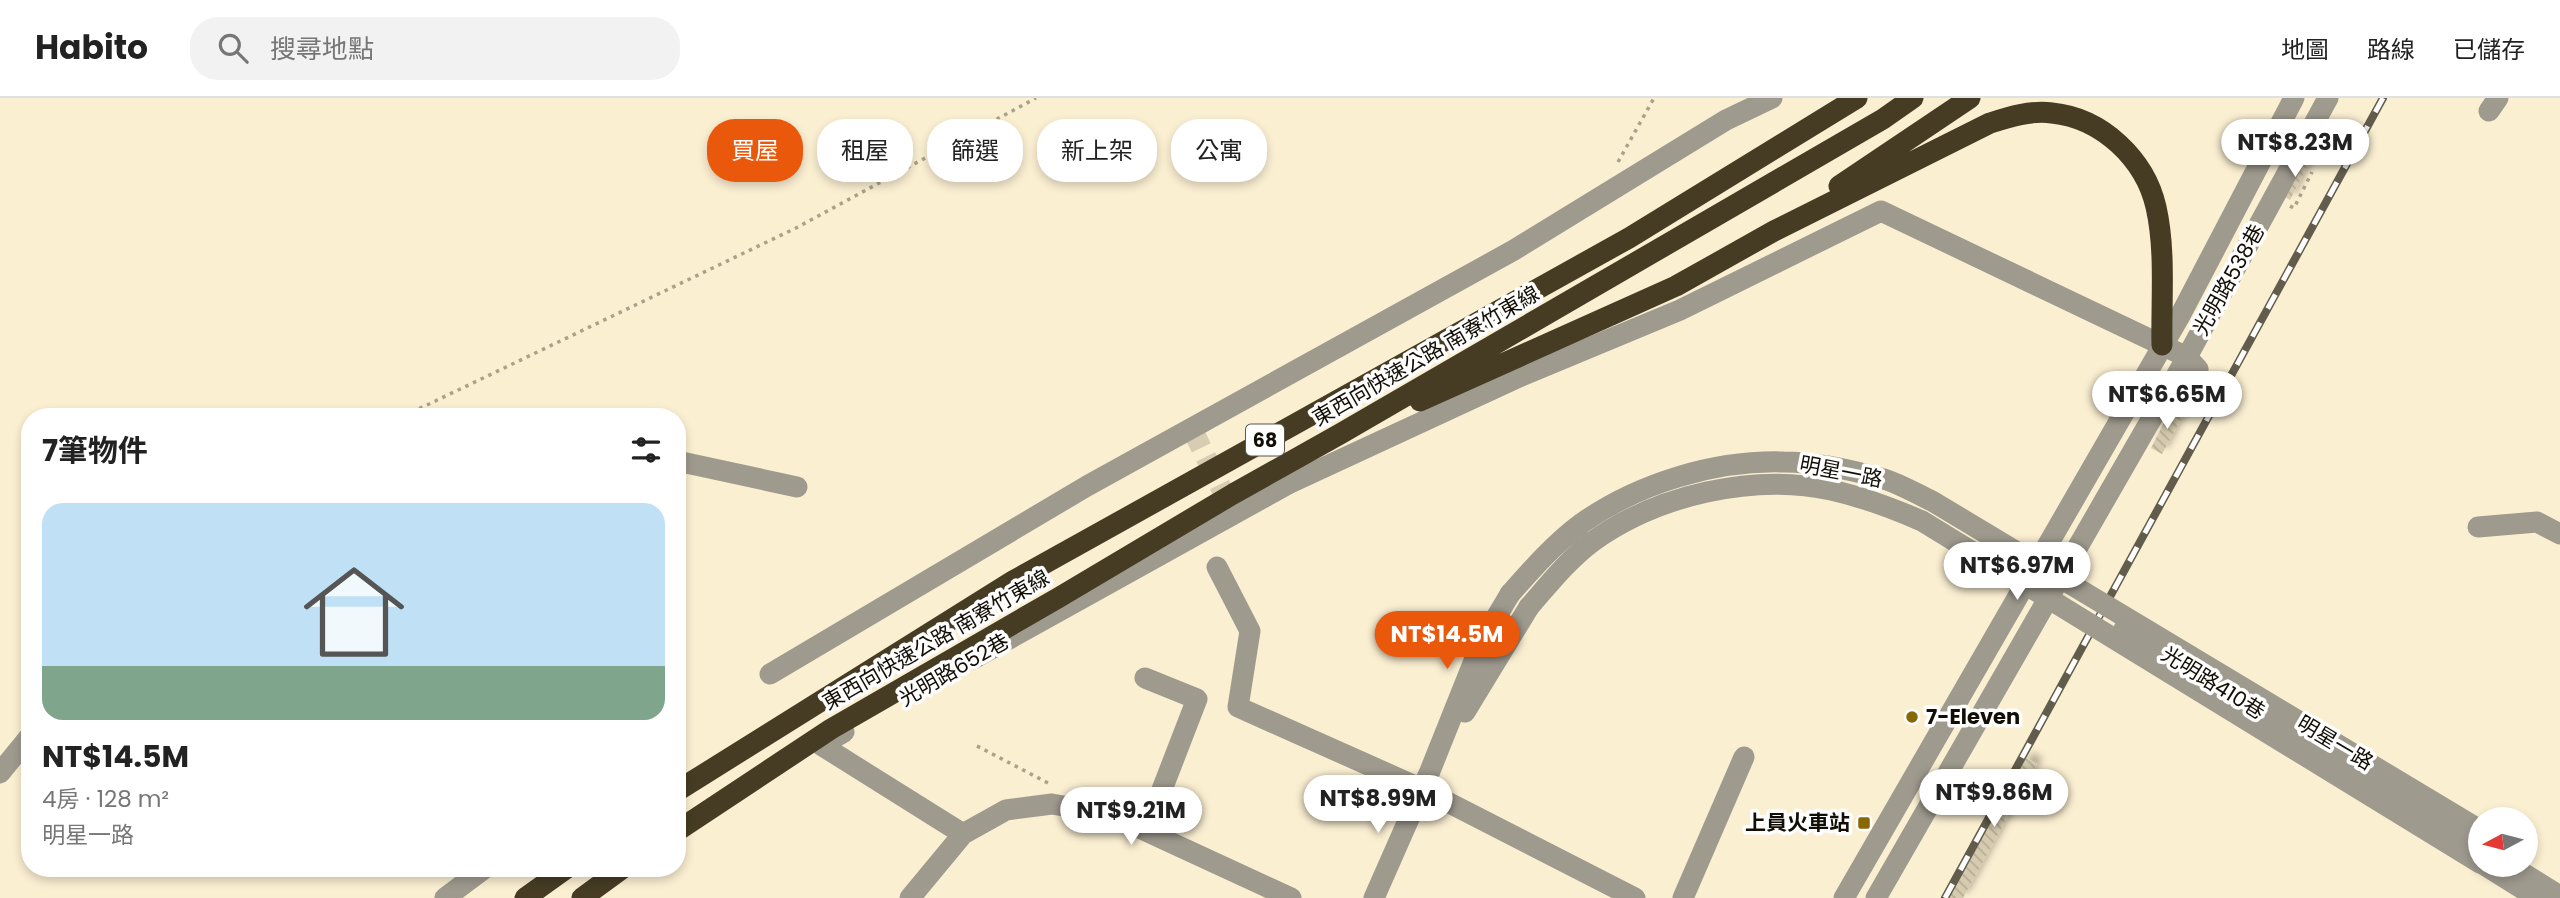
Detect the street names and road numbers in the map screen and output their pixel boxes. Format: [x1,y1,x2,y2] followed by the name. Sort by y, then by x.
[2186,219,2271,340] street label: 光明路538巷
[1307,279,1545,433] street label: 東西向快速公路 南寮竹東線
[1246,424,1284,456] road number: 68
[1797,449,1885,494] street label: 明星一路
[817,563,1055,717] street label: 東西向快速公路 南寮竹東線
[893,626,1014,713] street label: 光明路652巷
[2156,639,2271,726] street label: 光明路410巷
[2292,709,2379,777] street label: 明星一路

